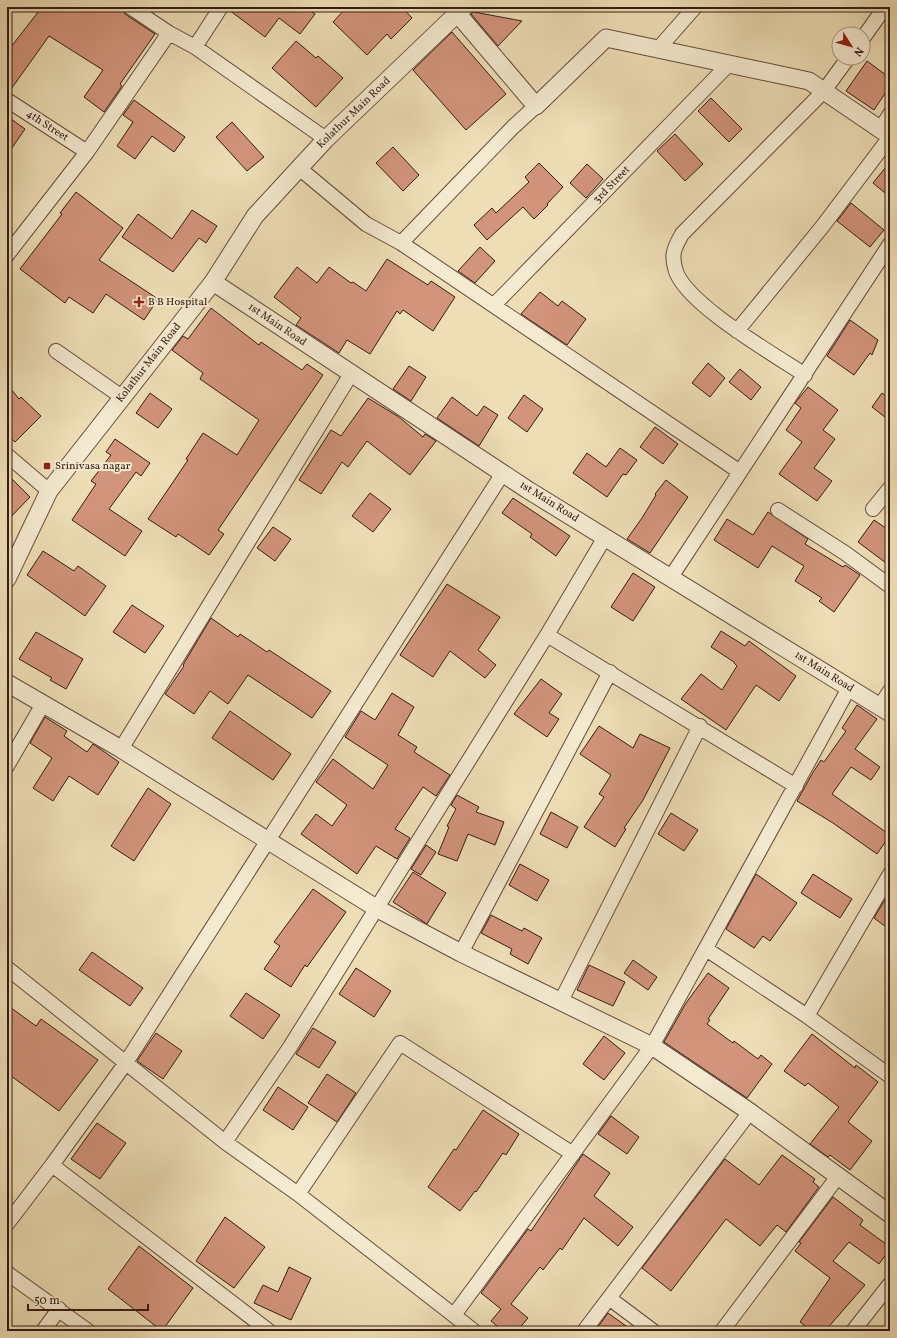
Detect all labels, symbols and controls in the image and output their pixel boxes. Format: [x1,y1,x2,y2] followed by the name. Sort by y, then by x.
[831,26,871,66] north arrow
[849,43,866,59] text: N
[314,74,394,152] street label: Kolathur Main Road
[23,107,71,145] street label: 4th Street
[590,163,634,207] street label: 3rd Street
[148,295,207,310] place label: B B Hospital
[133,296,145,308] marker: B B Hospital
[245,300,309,350] street label: 1st Main Road
[113,320,185,406] street label: Kolathur Main Road
[55,459,131,474] place label: Srinivasa nagar
[42,461,52,471] marker: Srinivasa nagar
[516,478,582,526] street label: 1st Main Road
[791,648,857,696] street label: 1st Main Road
[28,1286,148,1312] scale bar
[34,1293,60,1309] text: 50 m

